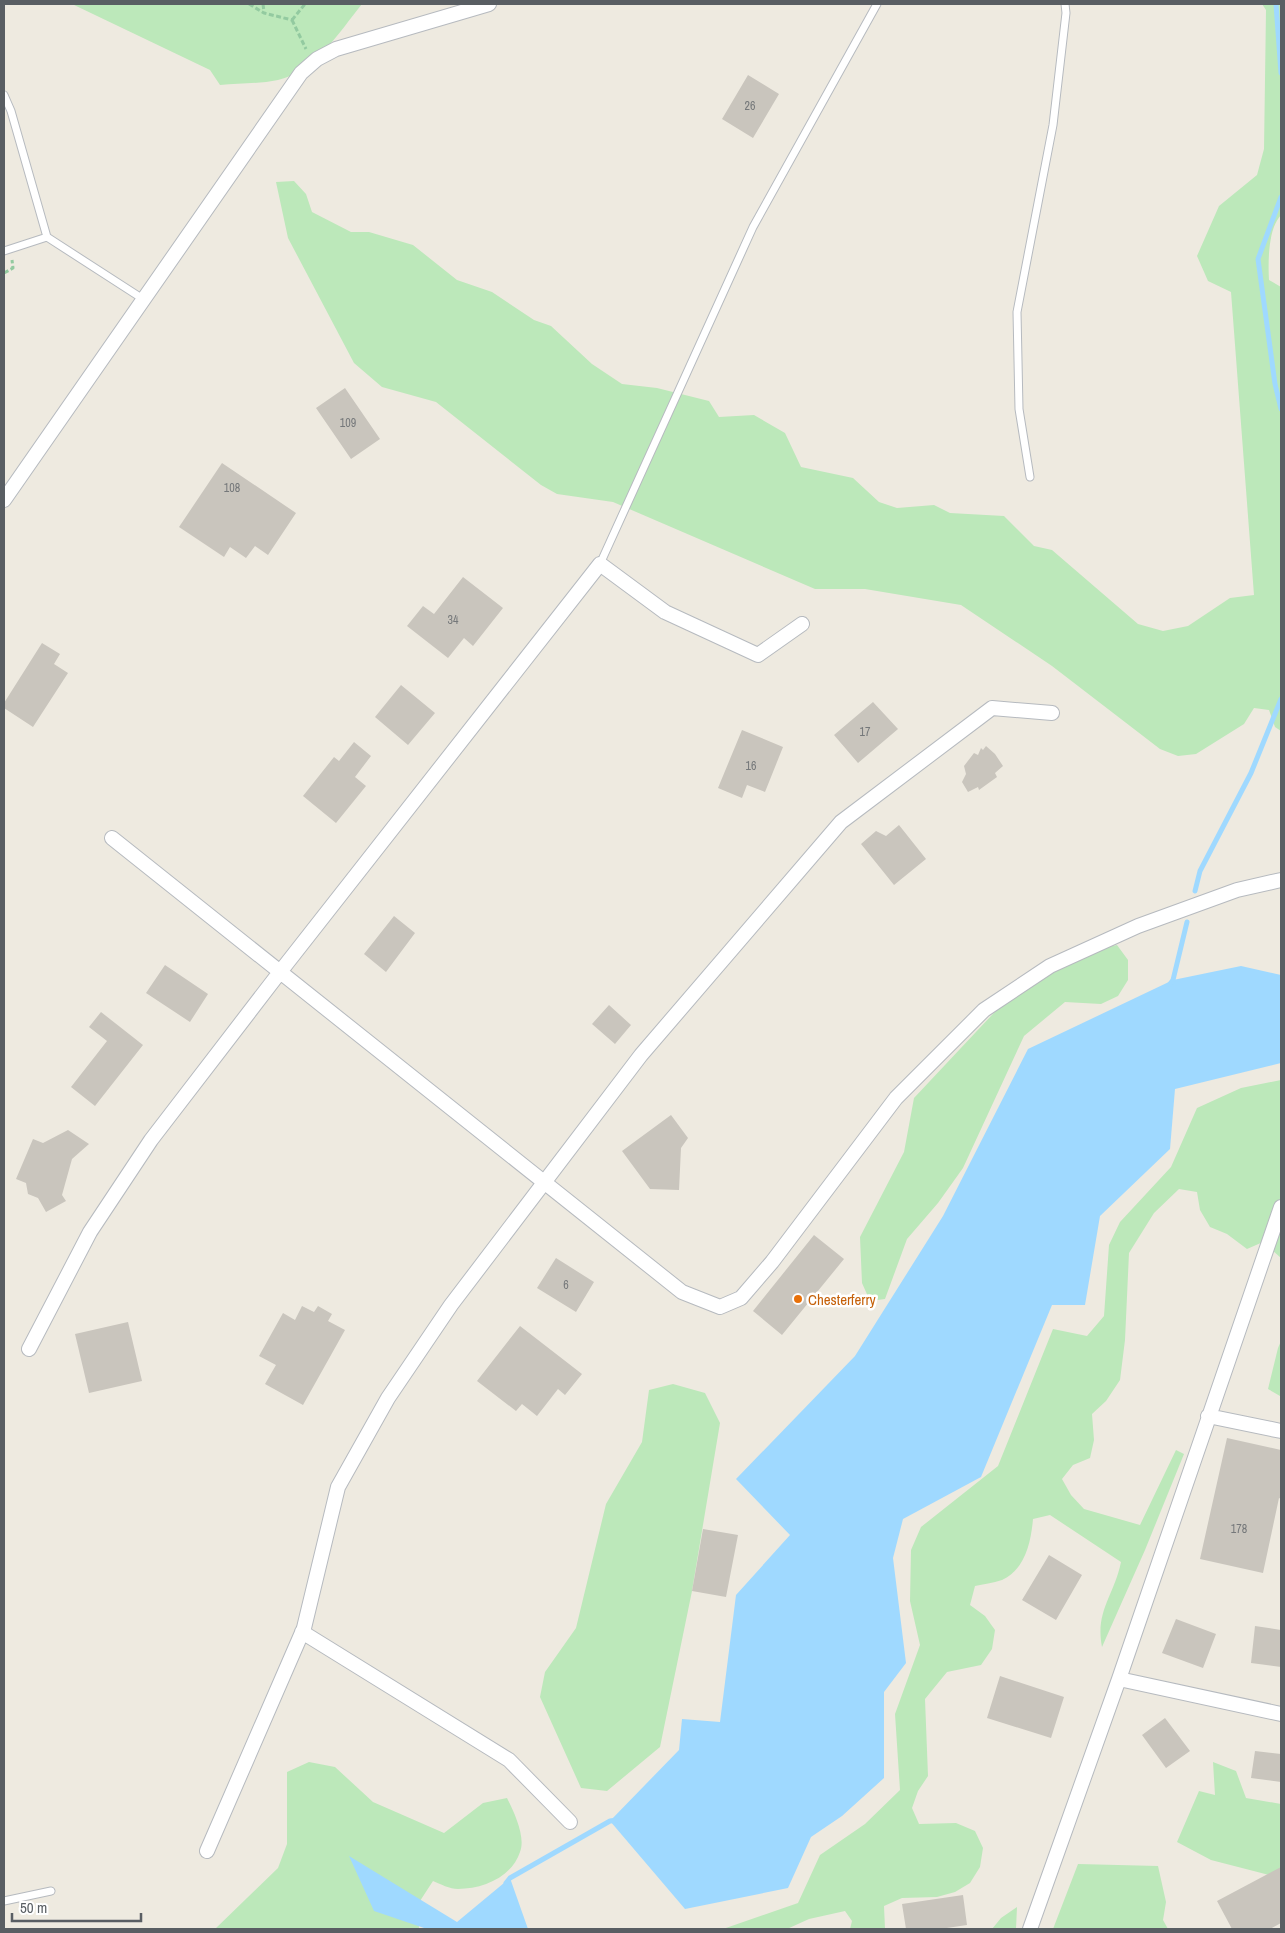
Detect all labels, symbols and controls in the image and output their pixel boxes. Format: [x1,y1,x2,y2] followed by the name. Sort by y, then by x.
[745,98,755,114] house number: 26
[340,415,356,431] house number: 109
[224,480,240,496] house number: 108
[448,612,459,628] house number: 34
[860,724,871,740] house number: 17
[746,758,756,774] house number: 16
[563,1277,569,1293] house number: 6
[808,1289,877,1310] place label: Chesterferry
[792,1293,804,1305] marker: Chesterferry
[1231,1521,1247,1537] house number: 178
[12,1890,141,1922] scale bar
[20,1897,47,1918] text: 50 m

